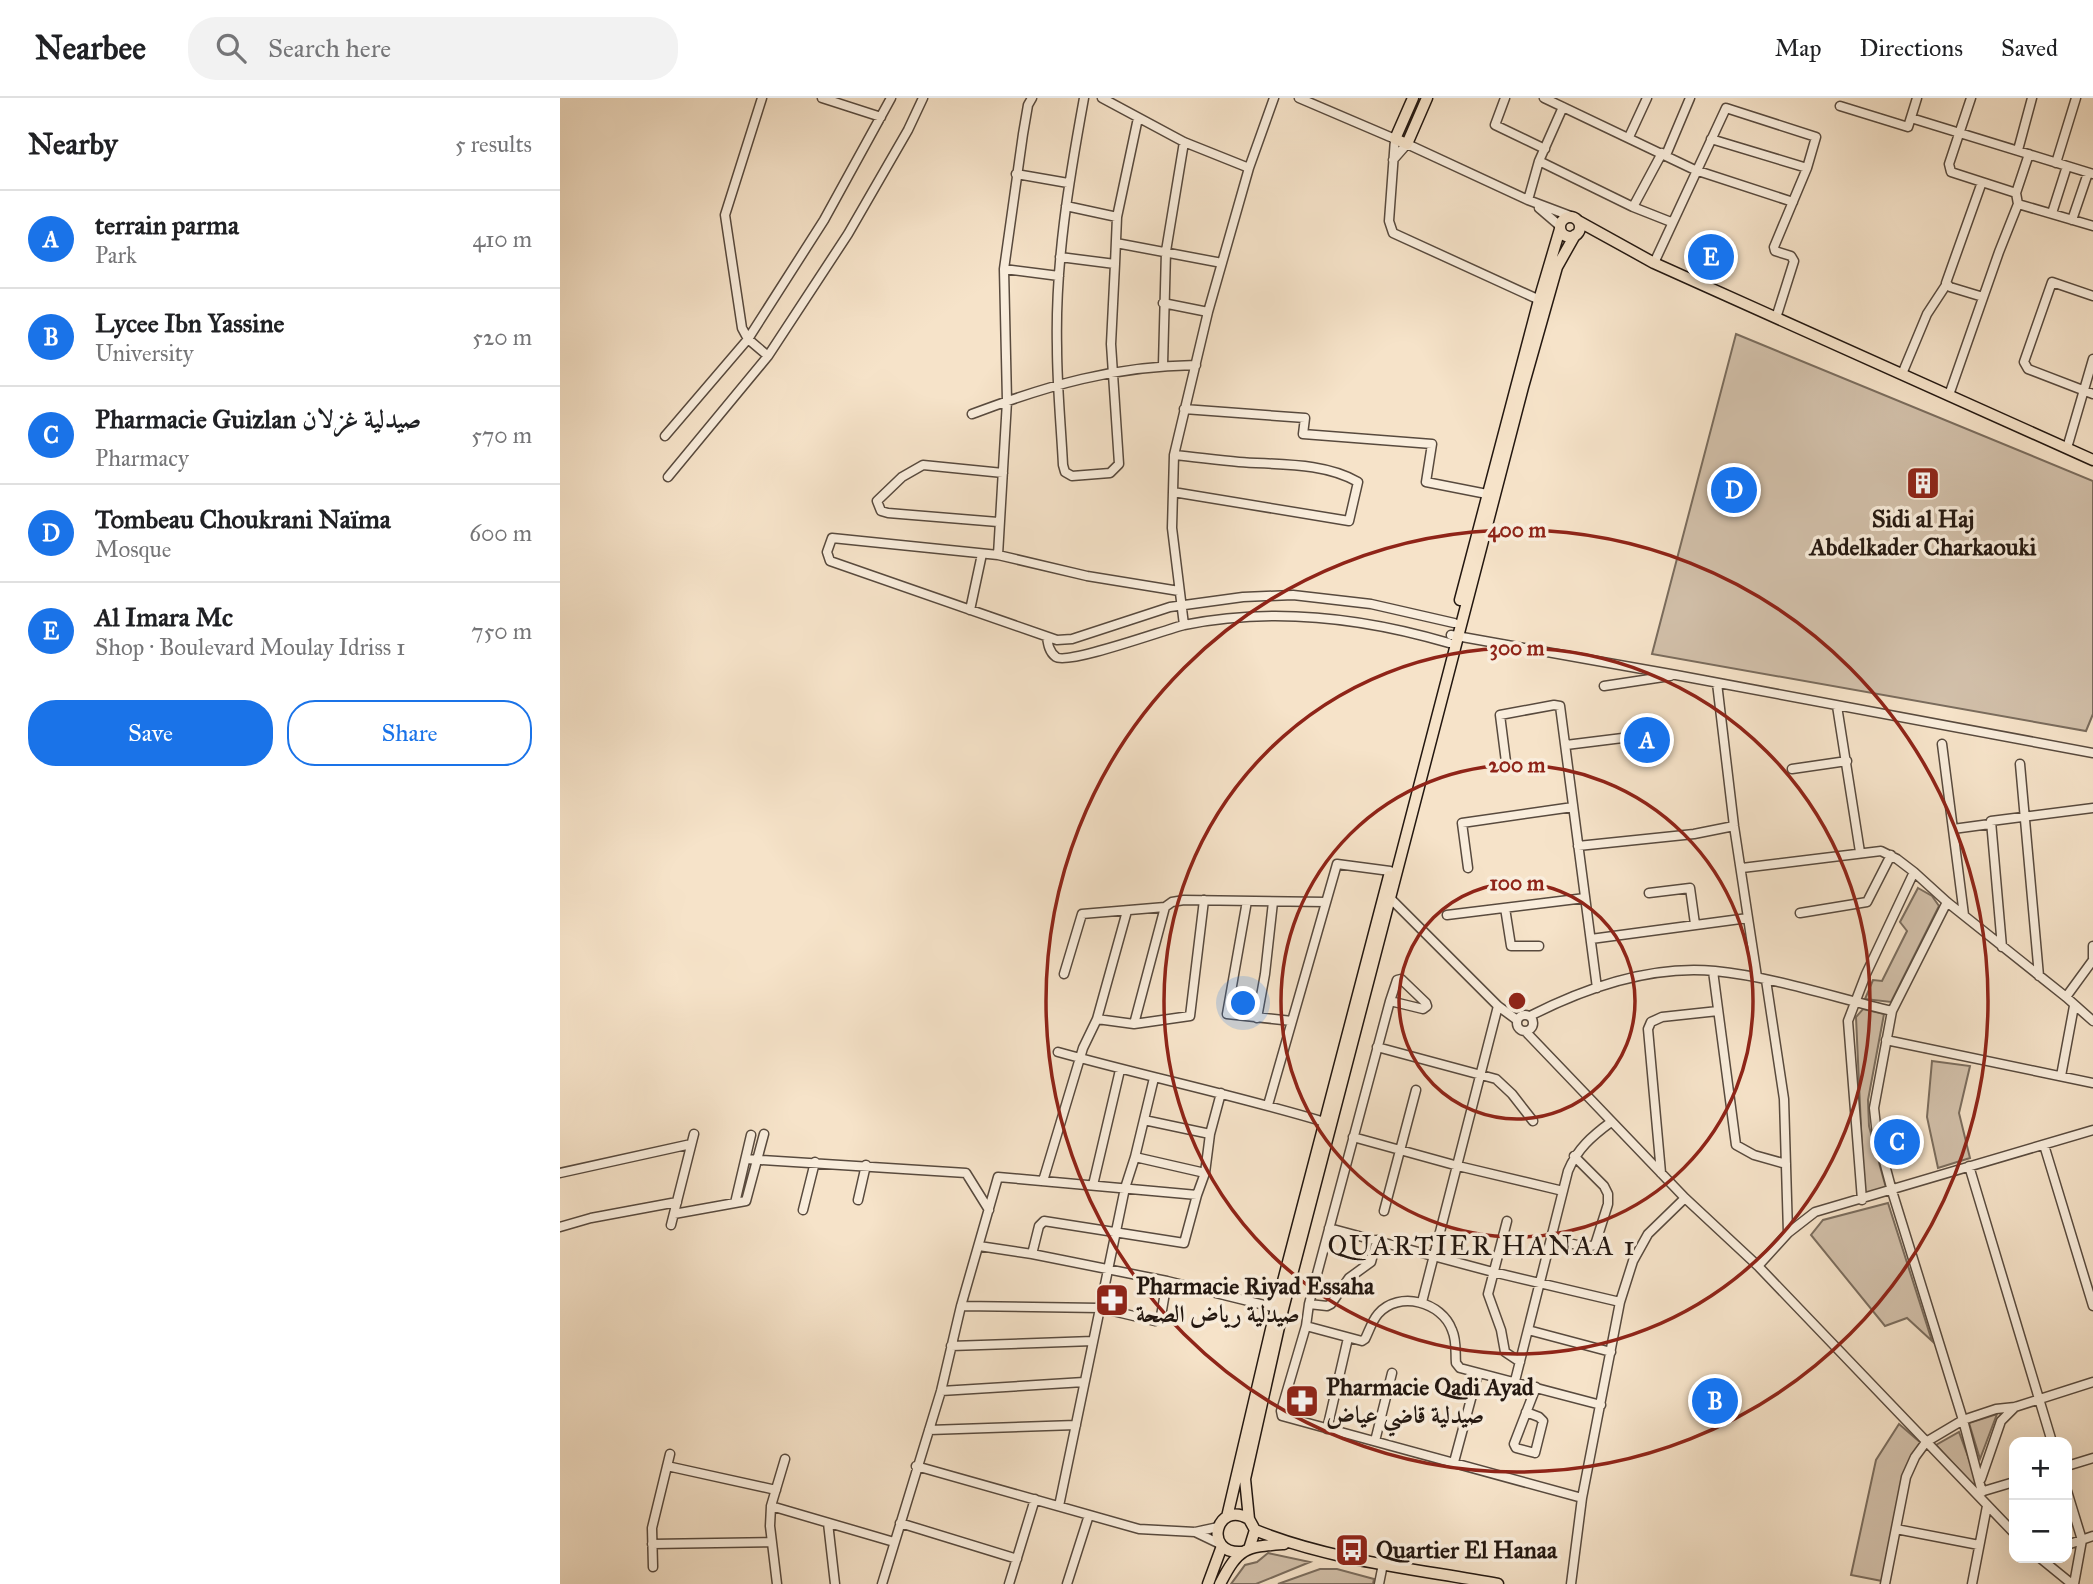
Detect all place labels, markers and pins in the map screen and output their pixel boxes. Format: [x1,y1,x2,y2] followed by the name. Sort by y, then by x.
[1688,231,1734,283] pin: E
[1711,464,1757,516] pin: D
[1904,464,1942,502] building icon: Sidi al Haj Abdelkader Charkaouki
[1808,504,2037,562] place label: Sidi al Haj Abdelkader Charkaouki
[1624,714,1670,766] pin: A
[1505,989,1529,1013] centre of rings
[1874,1116,1920,1168] pin: C
[1136,1271,1375,1329] place label: Pharmacie Riyad Essaha صيدلية رياض الصحة
[1093,1281,1131,1319] pharmacy icon: Pharmacie Riyad Essaha صيدلية رياض الصحة
[1326,1372,1535,1437] place label: Pharmacie Qadi Ayad صيدلية قاضي عياض
[1692,1375,1738,1427] pin: B
[1283,1382,1321,1420] pharmacy icon: Pharmacie Qadi Ayad صيدلية قاضي عياض
[1333,1531,1371,1569] bus stop icon: Quartier El Hanaa
[1376,1535,1558,1565] place label: Quartier El Hanaa

